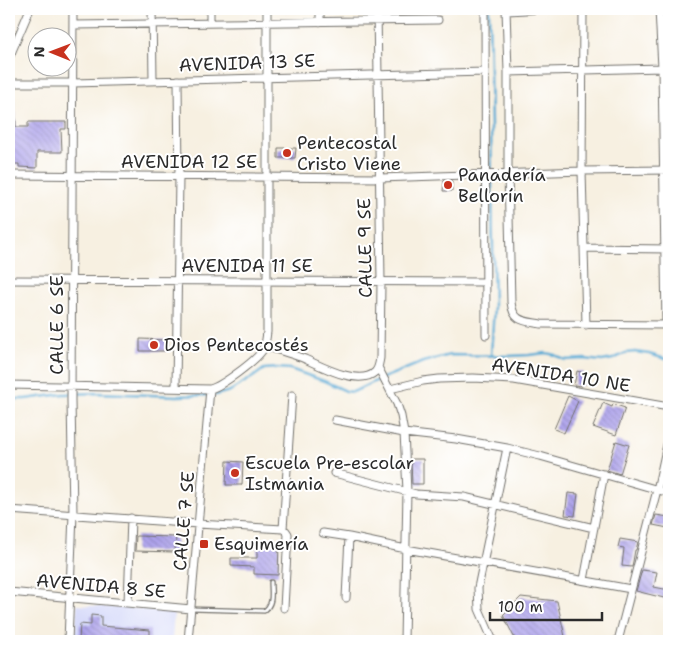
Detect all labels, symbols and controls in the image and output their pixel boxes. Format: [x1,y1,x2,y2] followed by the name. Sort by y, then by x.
[28,28,78,78] north arrow
[30,46,48,57] text: N
[178,49,316,77] street label: AVENIDA 13 SE
[297,131,401,176] place label: Pentecostal Cristo Viene
[281,147,293,159] marker: Pentecostal Cristo Viene
[121,150,257,174] street label: AVENIDA 12 SE
[458,163,546,208] place label: Panadería Bellorín
[442,179,454,191] marker: Panadería Bellorín
[352,198,378,298] street label: CALLE 9 SE
[181,254,313,278] street label: AVENIDA 11 SE
[45,275,69,375] street label: CALLE 6 SE
[164,333,309,357] place label: Dios Pentecostés
[148,339,160,351] marker: Dios Pentecostés
[490,352,632,398] street label: AVENIDA 10 NE
[245,451,414,496] place label: Escuela Pre-escolar Istmania
[229,467,241,479] marker: Escuela Pre-escolar Istmania
[168,470,200,572] street label: CALLE 7 SE
[214,532,308,556] place label: Esquimería
[198,538,210,550] marker: Esquimería
[35,568,167,604] street label: AVENIDA 8 SE
[490,590,603,622] scale bar
[498,597,543,617] text: 100 m

